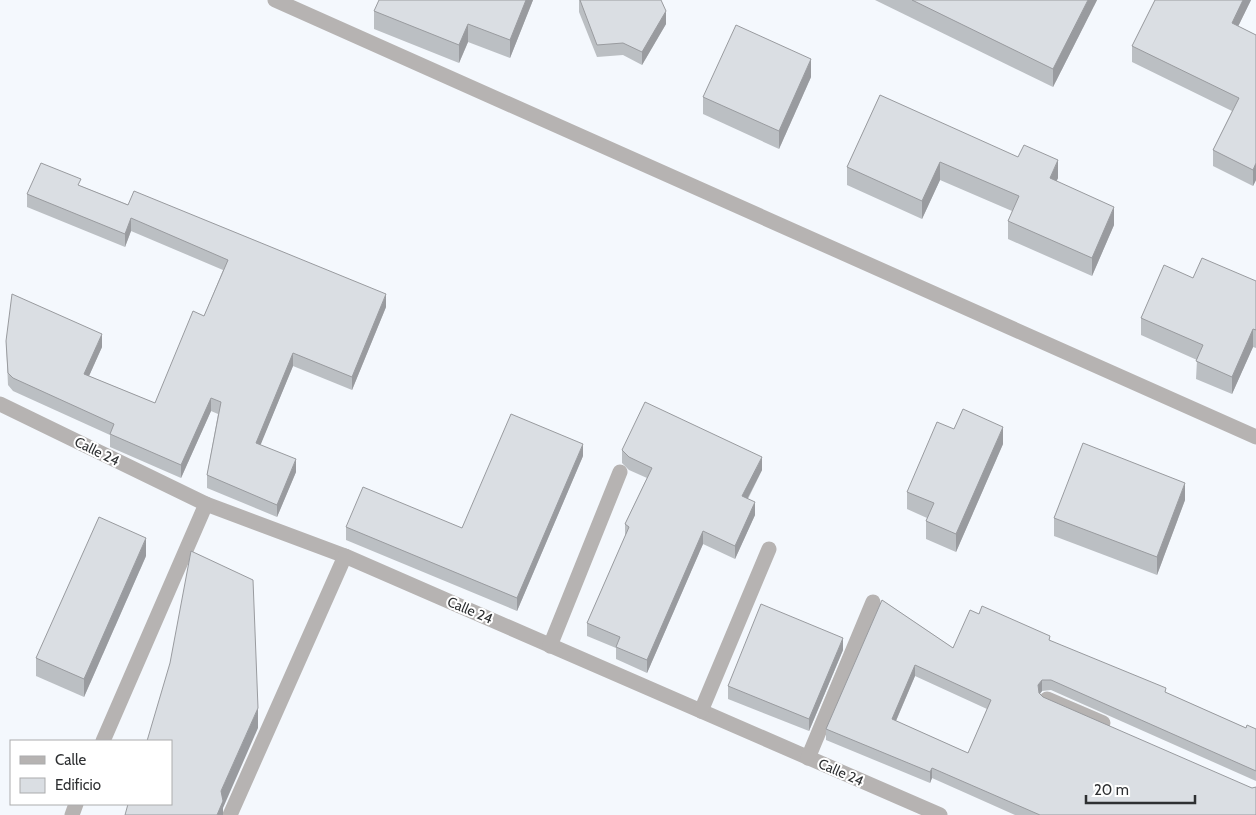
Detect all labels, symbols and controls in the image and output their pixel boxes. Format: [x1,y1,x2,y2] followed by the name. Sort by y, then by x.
[72,432,122,470] street label: Calle 24
[445,592,495,628] street label: Calle 24
[10,740,172,805] legend
[55,751,86,769] text: Calle
[816,754,866,790] street label: Calle 24
[1086,772,1195,804] scale bar
[55,776,101,794] text: Edificio
[1094,781,1129,799] text: 20 m

